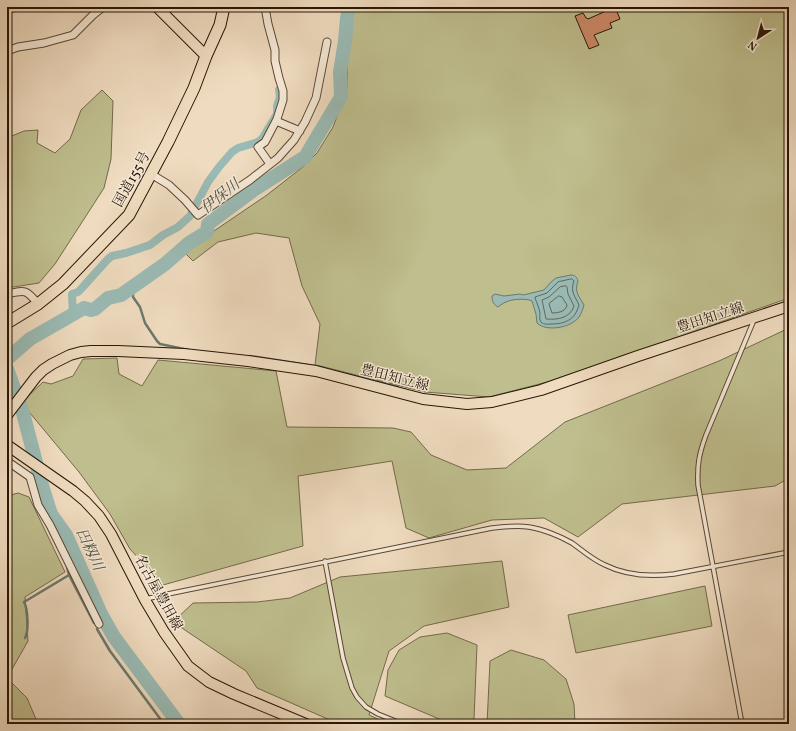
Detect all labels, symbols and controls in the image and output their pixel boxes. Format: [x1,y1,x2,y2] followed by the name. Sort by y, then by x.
[738,18,778,58] north arrow
[745,36,761,53] text: N
[109,148,155,211] street label: 国道155号
[197,174,247,219] water label: 伊保川
[674,299,747,338] street label: 豊田知立線
[358,361,431,396] street label: 豊田知立線
[70,525,109,576] water label: 田籾川
[129,551,186,634] street label: 名古屋豊田線

